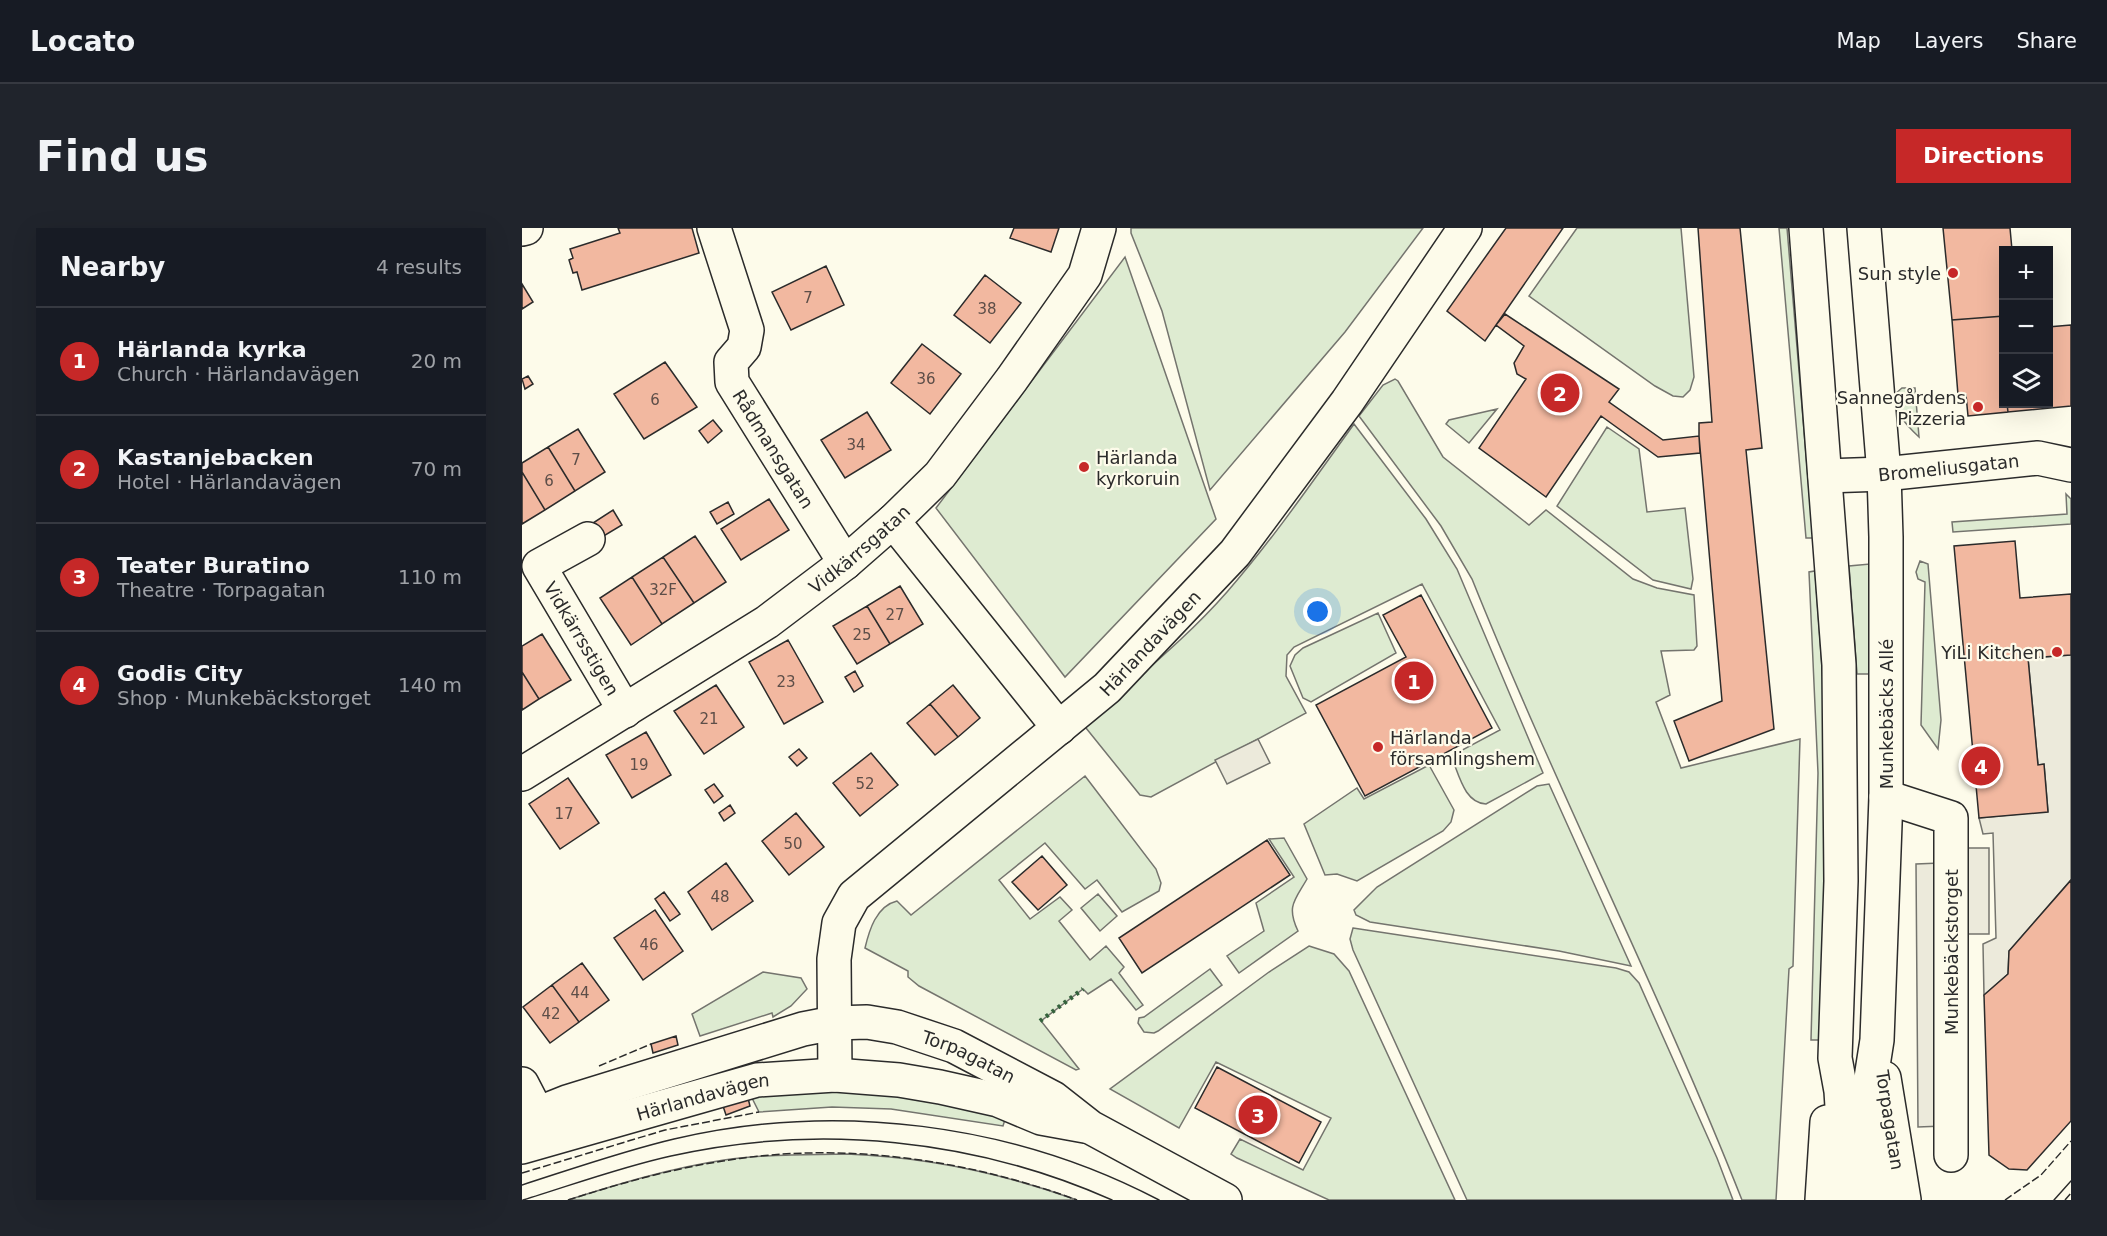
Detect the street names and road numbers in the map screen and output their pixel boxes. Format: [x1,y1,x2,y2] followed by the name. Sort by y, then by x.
[729,385,819,512] street label: Rådmansgatan
[1877,450,2020,485] street label: Bromeliusgatan
[805,500,914,597] street label: Vidkärrsgatan
[540,578,624,699] street label: Vidkärrsstigen
[1095,586,1205,700] street label: Härlandavägen
[1876,639,1897,789] street label: Munkebäcks Allé
[1941,869,1962,1035] street label: Munkebäckstorget
[918,1025,1019,1087] street label: Torpagatan
[1872,1068,1908,1171] street label: Torpagatan
[634,1069,770,1124] street label: Härlandavägen

